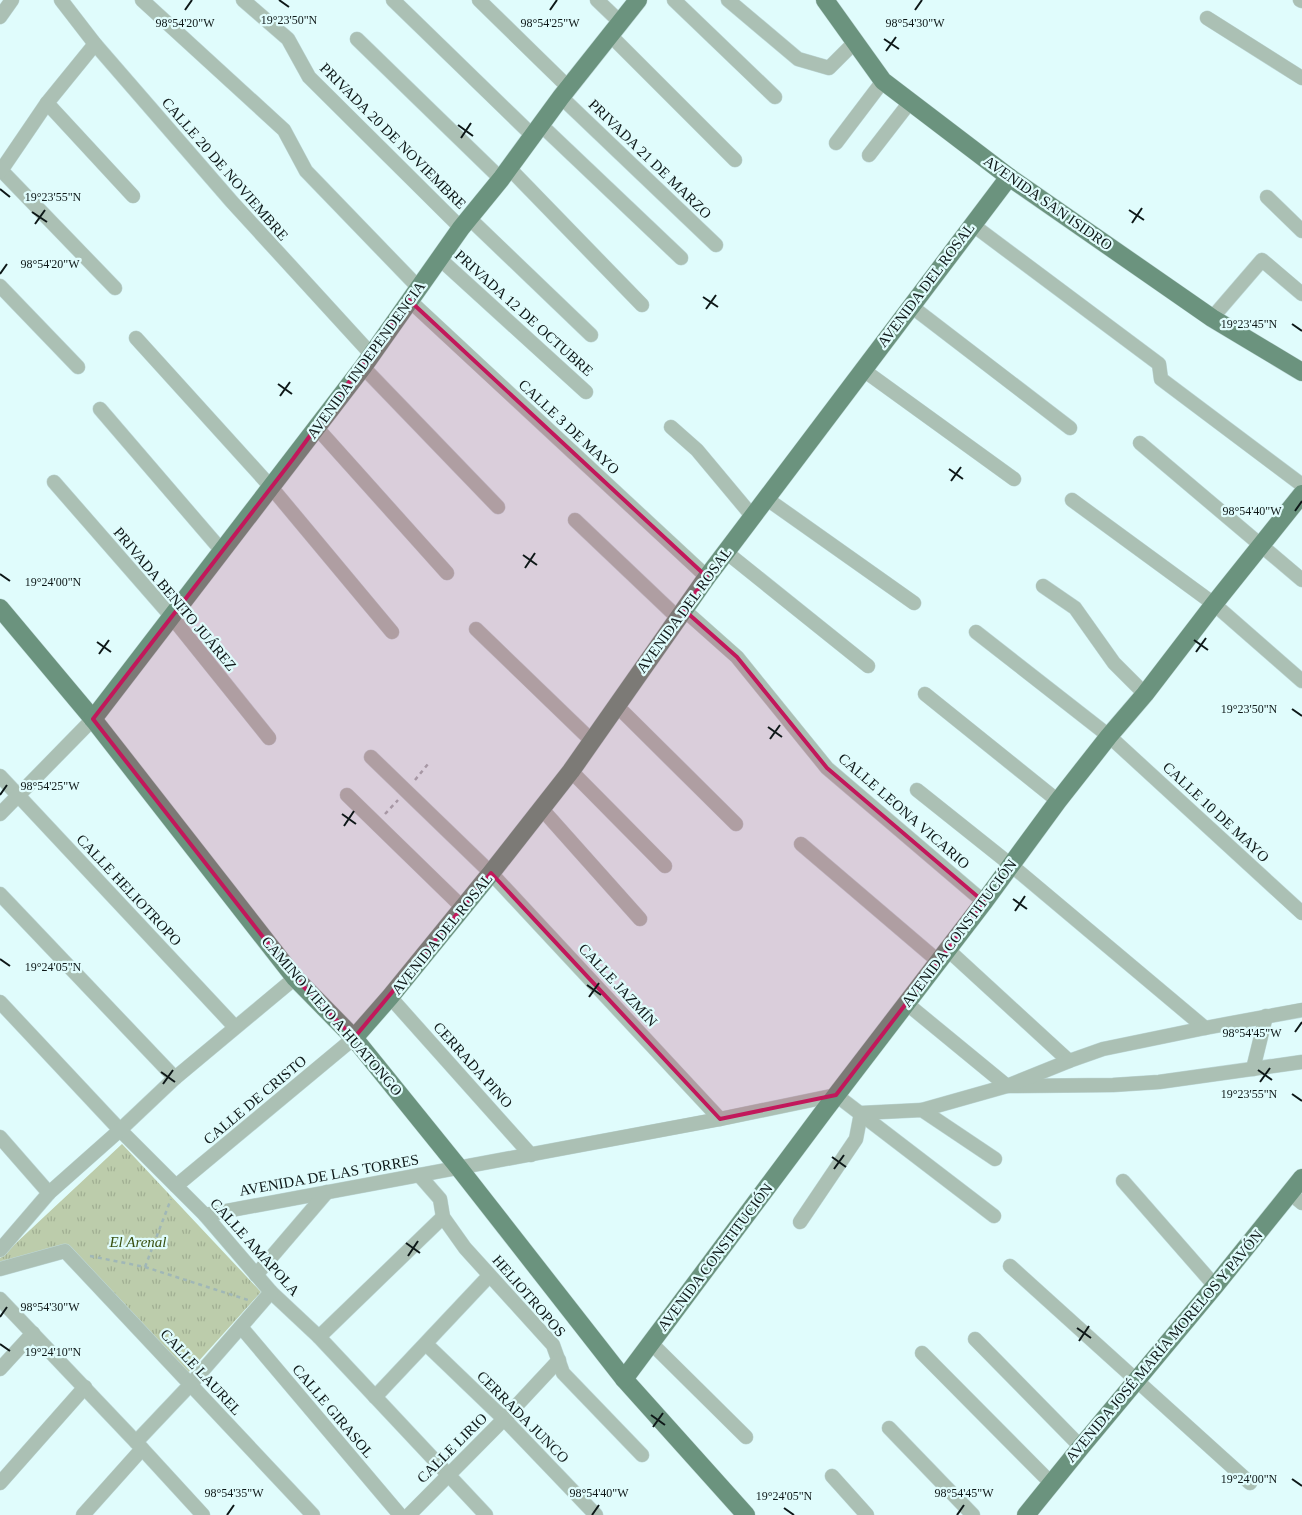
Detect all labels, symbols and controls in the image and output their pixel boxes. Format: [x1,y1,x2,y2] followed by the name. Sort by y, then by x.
[261,13,318,27] text: 19°23'50"N
[155,16,215,30] text: 98°54'20"W
[520,16,580,30] text: 98°54'25"W
[885,16,945,30] text: 98°54'30"W
[317,60,469,212] street label: PRIVADA 20 DE NOVIEMBRE
[159,94,291,244] street label: CALLE 20 DE NOVIEMBRE
[585,96,715,222] street label: PRIVADA 21 DE MARZO
[981,153,1115,254] street label: AVENIDA SAN ISIDRO
[25,190,82,204] text: 19°23'55"N
[874,220,978,350] street label: AVENIDA DEL ROSAL
[452,247,596,379] street label: PRIVADA 12 DE OCTUBRE
[20,257,80,271] text: 98°54'20"W
[304,278,428,442] street label: AVENIDA INDEPENDENCIA
[1221,317,1278,331] text: 19°23'45"N
[515,376,623,478] street label: CALLE 3 DE MAYO
[1222,504,1282,518] text: 98°54'40"W
[110,524,240,674] street label: PRIVADA BENITO JUÁREZ
[633,544,735,676] street label: AVENIDA DEL ROSAL
[25,575,82,589] text: 19°24'00"N
[1221,702,1278,716] text: 19°23'50"N
[835,750,973,872] street label: CALLE LEONA VICARIO
[1160,759,1272,865] street label: CALLE 10 DE MAYO
[20,779,80,793] text: 98°54'25"W
[73,831,185,949] street label: CALLE HELIOTROPO
[898,856,1020,1010] street label: AVENIDA CONSTITUCIÓN
[388,870,496,998] street label: AVENIDA DEL ROSAL
[258,933,406,1099] street label: CAMINO VIEJO A HUATONGO
[576,940,660,1030] street label: CALLE JAZMÍN
[25,960,82,974] text: 19°24'05"N
[430,1019,516,1111] street label: CERRADA PINO
[1222,1026,1282,1040] text: 98°54'45"W
[200,1052,310,1148] street label: CALLE DE CRISTO
[1221,1087,1278,1101] text: 19°23'55"N
[238,1151,420,1199] street label: AVENIDA DE LAS TORRES
[654,1180,776,1334] street label: AVENIDA CONSTITUCIÓN
[207,1195,303,1299] street label: CALLE AMAPOLA
[1062,1227,1266,1465] street label: AVENIDA JOSÉ MARÍA MORELOS Y PAVÓN
[108,1234,167,1250] park label: El Arenal
[489,1252,569,1340] street label: HELIOTROPOS
[20,1300,80,1314] text: 98°54'30"W
[157,1326,245,1418] street label: CALLE LAUREL
[25,1345,82,1359] text: 19°24'10"N
[289,1361,377,1461] street label: CALLE GIRASOL
[474,1368,572,1466] street label: CERRADA JUNCO
[414,1410,490,1486] street label: CALLE LIRIO
[1221,1472,1278,1486] text: 19°24'00"N
[204,1486,264,1500] text: 98°54'35"W
[569,1486,629,1500] text: 98°54'40"W
[934,1486,994,1500] text: 98°54'45"W
[756,1489,813,1503] text: 19°24'05"N

